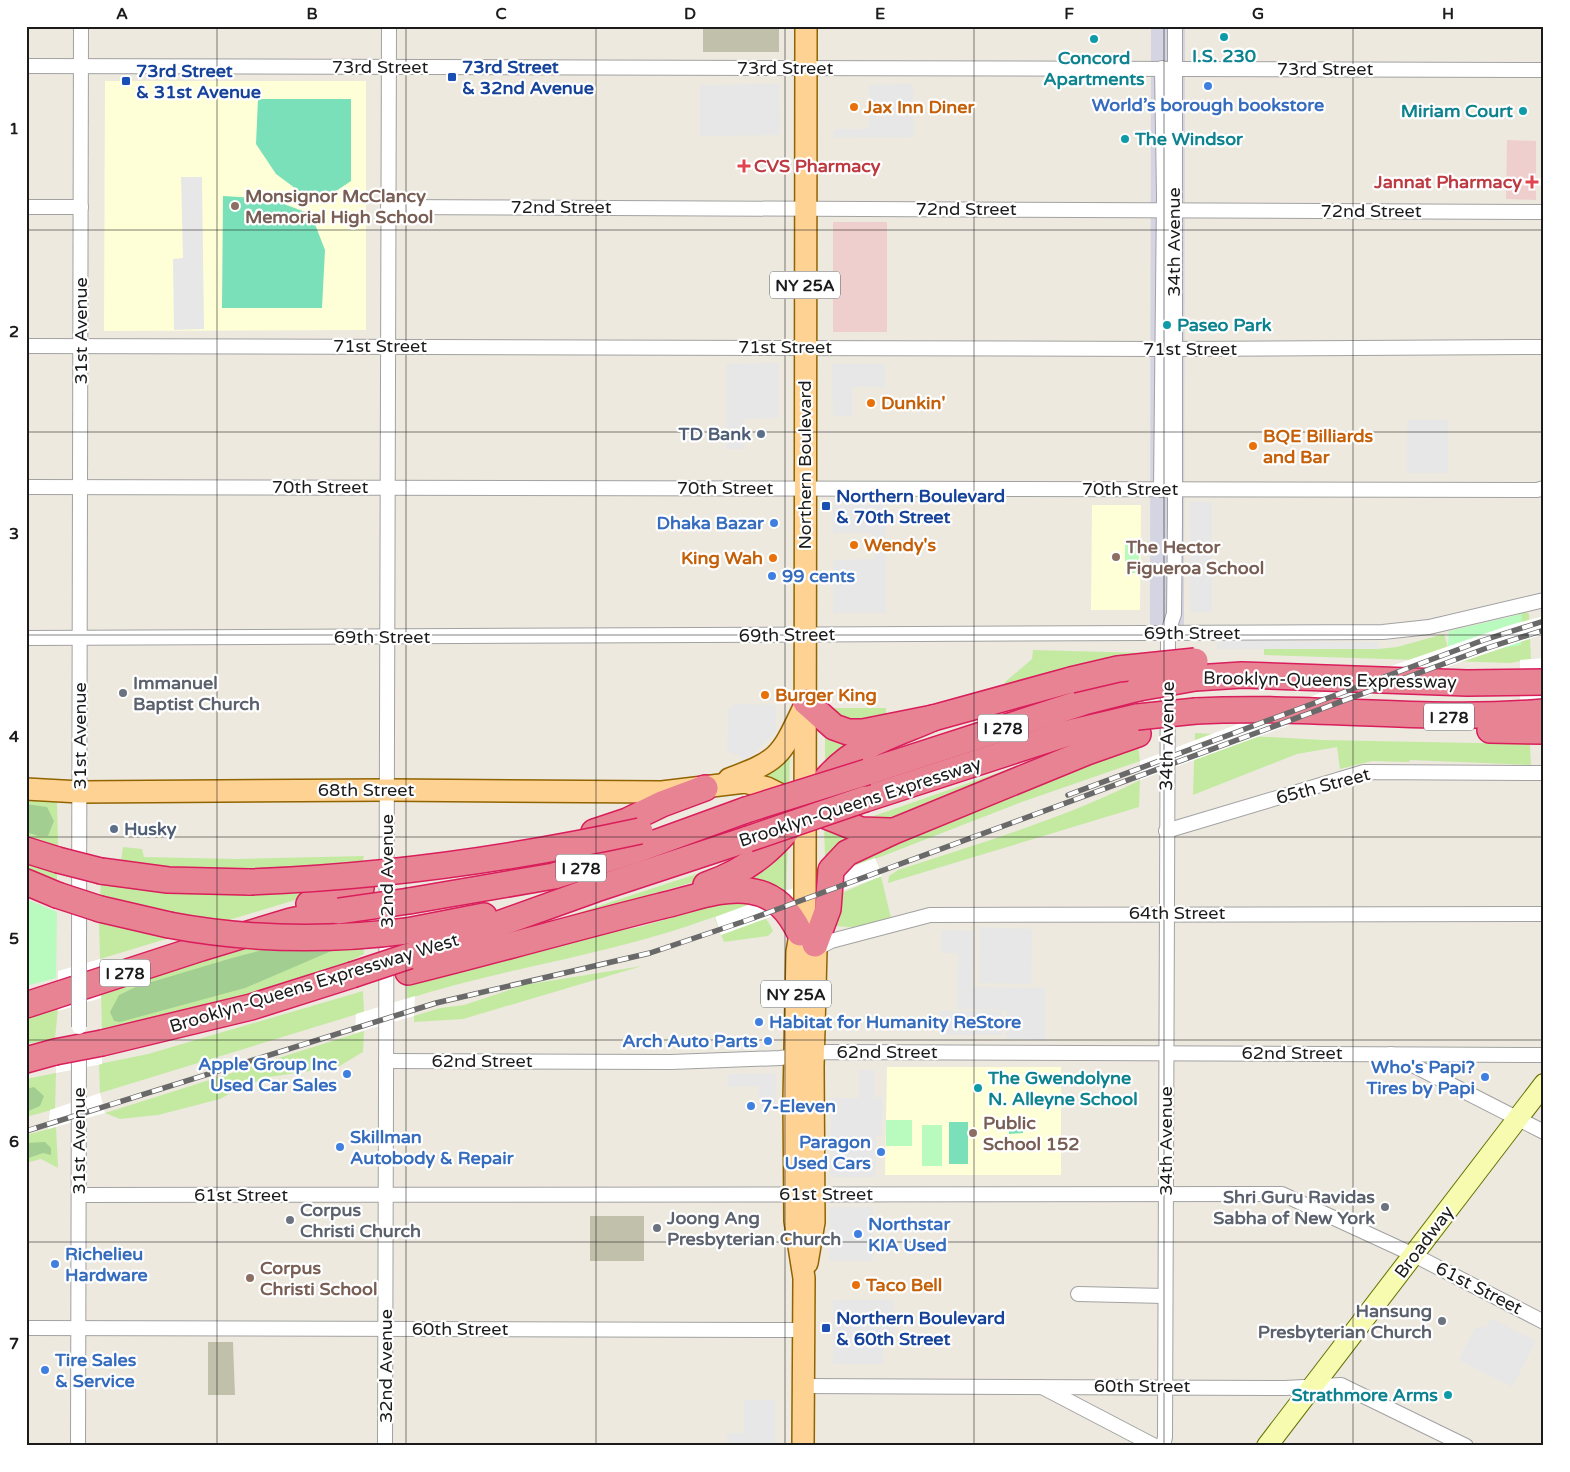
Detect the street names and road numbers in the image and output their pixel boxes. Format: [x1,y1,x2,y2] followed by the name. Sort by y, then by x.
[332,56,428,78] street label: 73rd Street
[737,57,833,79] street label: 73rd Street
[1277,58,1373,80] street label: 73rd Street
[1163,187,1185,297] street label: 34th Avenue
[510,196,612,218] street label: 72nd Street
[915,198,1017,220] street label: 72nd Street
[1320,200,1422,222] street label: 72nd Street
[770,272,840,298] road number: NY 25A
[70,277,92,385] street label: 31st Avenue
[333,335,427,357] street label: 71st Street
[738,336,832,358] street label: 71st Street
[1143,338,1237,360] street label: 71st Street
[794,380,816,550] street label: Northern Boulevard
[272,476,368,498] street label: 70th Street
[677,477,773,499] street label: 70th Street
[1082,478,1178,500] street label: 70th Street
[1144,622,1240,644] street label: 69th Street
[739,623,836,647] street label: 69th Street
[334,626,430,648] street label: 69th Street
[1203,667,1457,693] street label: Brooklyn-Queens Expressway
[1155,681,1179,791] street label: 34th Avenue
[69,682,91,790] street label: 31st Avenue
[1424,704,1474,730] road number: I 278
[978,714,1028,741] road number: I 278
[736,752,984,852] street label: Brooklyn-Queens Expressway
[1274,763,1373,809] street label: 65th Street
[318,779,414,801] street label: 68th Street
[376,814,398,928] street label: 32nd Avenue
[556,854,606,881] road number: I 278
[1129,902,1225,924] street label: 64th Street
[167,928,461,1038] street label: Brooklyn-Queens Expressway West
[100,960,150,986] road number: I 278
[761,981,831,1008] road number: NY 25A
[836,1041,938,1063] street label: 62nd Street
[1241,1042,1343,1064] street label: 62nd Street
[431,1050,533,1072] street label: 62nd Street
[1155,1086,1177,1196] street label: 34th Avenue
[68,1087,90,1195] street label: 31st Avenue
[779,1183,873,1205] street label: 61st Street
[194,1184,288,1206] street label: 61st Street
[1390,1201,1459,1283] street label: Broadway
[1432,1257,1526,1319] street label: 61st Street
[375,1309,397,1423] street label: 32nd Avenue
[412,1318,508,1340] street label: 60th Street
[1094,1375,1190,1397] street label: 60th Street

